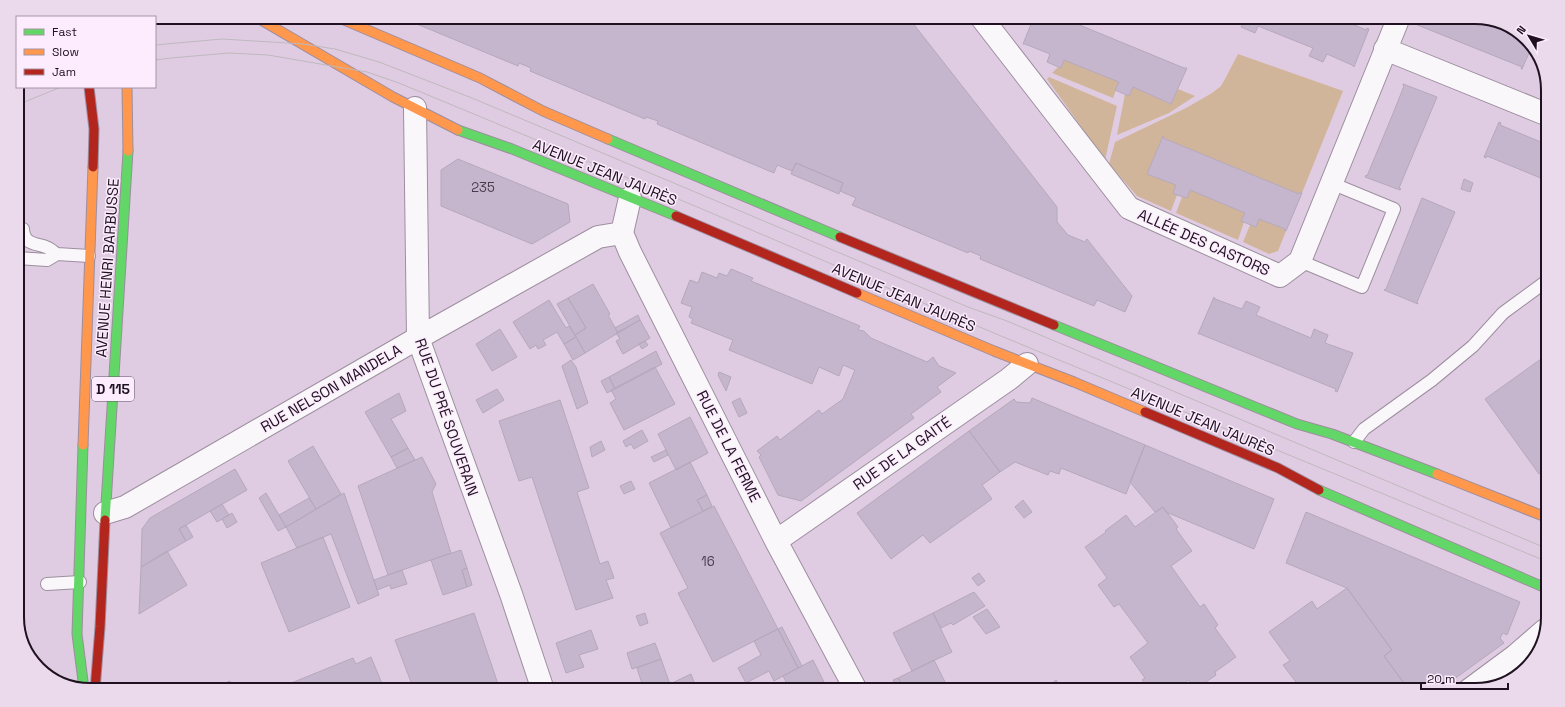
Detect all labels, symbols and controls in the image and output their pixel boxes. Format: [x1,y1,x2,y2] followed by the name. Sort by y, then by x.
[16,16,156,88] legend
[1509,16,1549,56] north arrow
[1513,23,1529,37] text: N
[52,24,77,40] text: Fast
[52,44,79,60] text: Slow
[52,64,76,80] text: Jam
[530,134,680,210] street label: AVENUE JEAN JAURÈS
[91,178,123,358] street label: AVENUE HENRI BARBUSSE
[471,179,495,196] house number: 235
[1135,204,1273,280] street label: ALLÉE DES CASTORS
[829,258,979,336] street label: AVENUE JEAN JAURÈS
[411,336,483,498] street label: RUE DU PRÉ SOUVERAIN
[257,340,405,436] street label: RUE NELSON MANDELA
[92,377,134,401] road number: D 115
[1128,382,1278,460] street label: AVENUE JEAN JAURÈS
[693,387,765,505] street label: RUE DE LA FERME
[849,412,955,494] street label: RUE DE LA GAITÉ
[701,553,715,570] house number: 16
[1421,665,1508,691] scale bar
[1427,671,1455,687] text: 20 m

